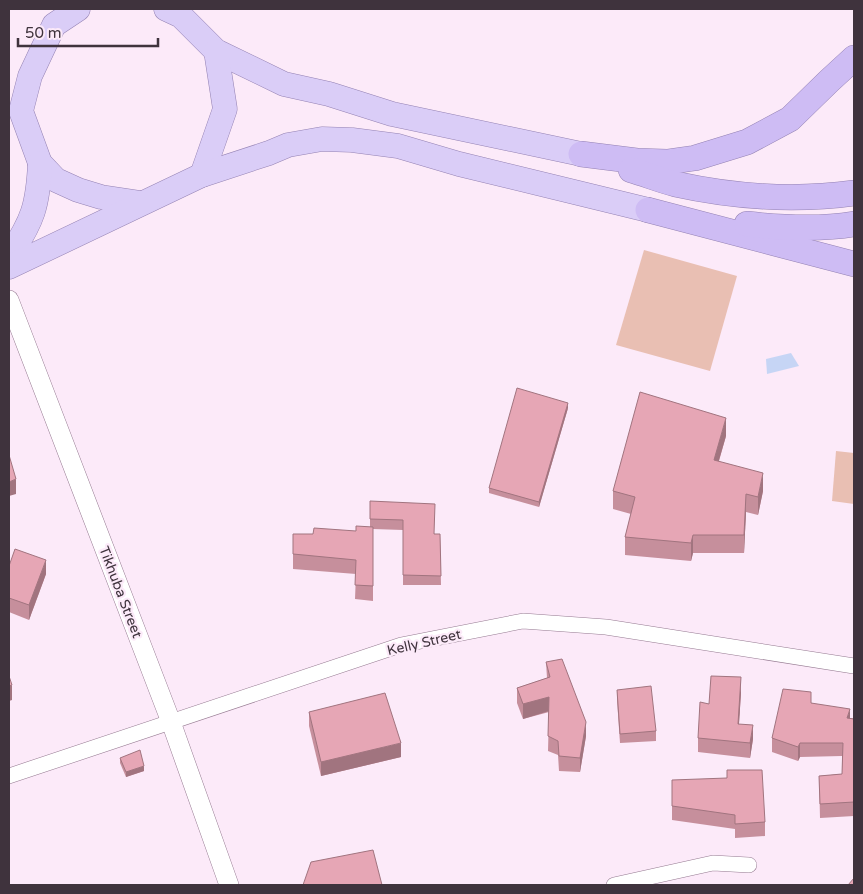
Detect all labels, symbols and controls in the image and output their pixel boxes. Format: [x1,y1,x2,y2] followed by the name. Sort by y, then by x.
[18,15,158,47] scale bar
[25,24,62,42] text: 50 m
[95,544,146,641] street label: Tikhuba Street
[385,626,463,659] street label: Kelly Street

